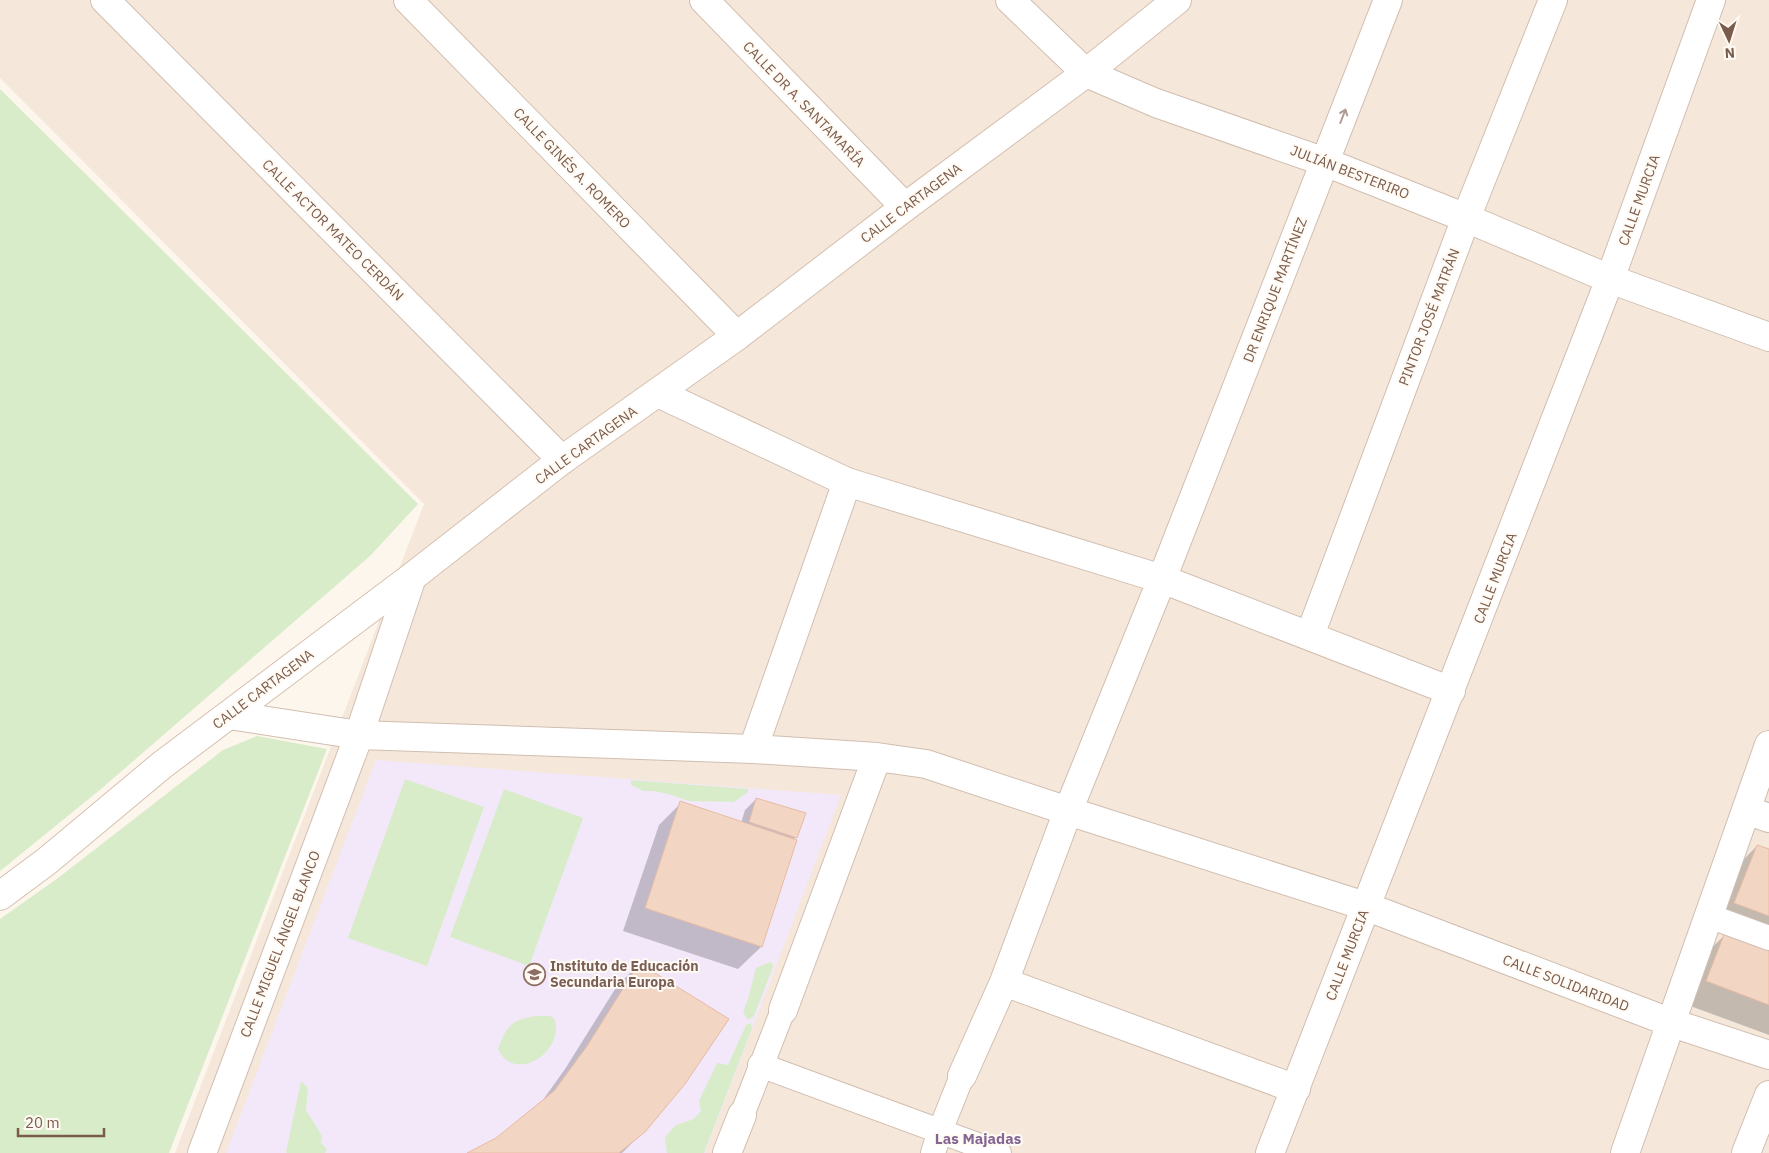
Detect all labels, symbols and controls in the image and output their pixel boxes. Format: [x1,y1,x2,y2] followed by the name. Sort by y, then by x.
[1704,15,1754,65] north arrow
[739,37,870,171] street label: CALLE DR A. SANTAMARÍA
[1724,44,1736,62] text: N
[510,103,635,232] street label: CALLE GINÉS A. ROMERO
[1339,109,1348,125] one-way arrow
[1288,140,1413,203] street label: JULIÁN BESTERIRO
[1614,152,1664,248] street label: CALLE MURCIA
[258,155,408,305] street label: CALLE ACTOR MATEO CERDÁN
[857,159,965,247] street label: CALLE CARTAGENA
[1238,215,1311,365] street label: DR ENRIQUE MARTÍNEZ
[1394,245,1464,388] street label: PINTOR JOSÉ MATRÁN
[531,402,641,488] street label: CALLE CARTAGENA
[1469,530,1521,626] street label: CALLE MURCIA
[209,645,317,733] street label: CALLE CARTAGENA
[235,848,324,1040] street label: CALLE MIGUEL ÁNGEL BLANCO
[1321,907,1373,1003] street label: CALLE MURCIA
[1500,951,1632,1015] street label: CALLE SOLIDARIDAD
[550,957,699,991] place label: Instituto de Educación Secundaria Europa
[522,962,546,986] school or university icon: Instituto de Educación Secundaria Europa
[18,1106,104,1138] scale bar
[25,1113,60,1132] text: 20 m
[935,1129,1022,1148] district label: Las Majadas

